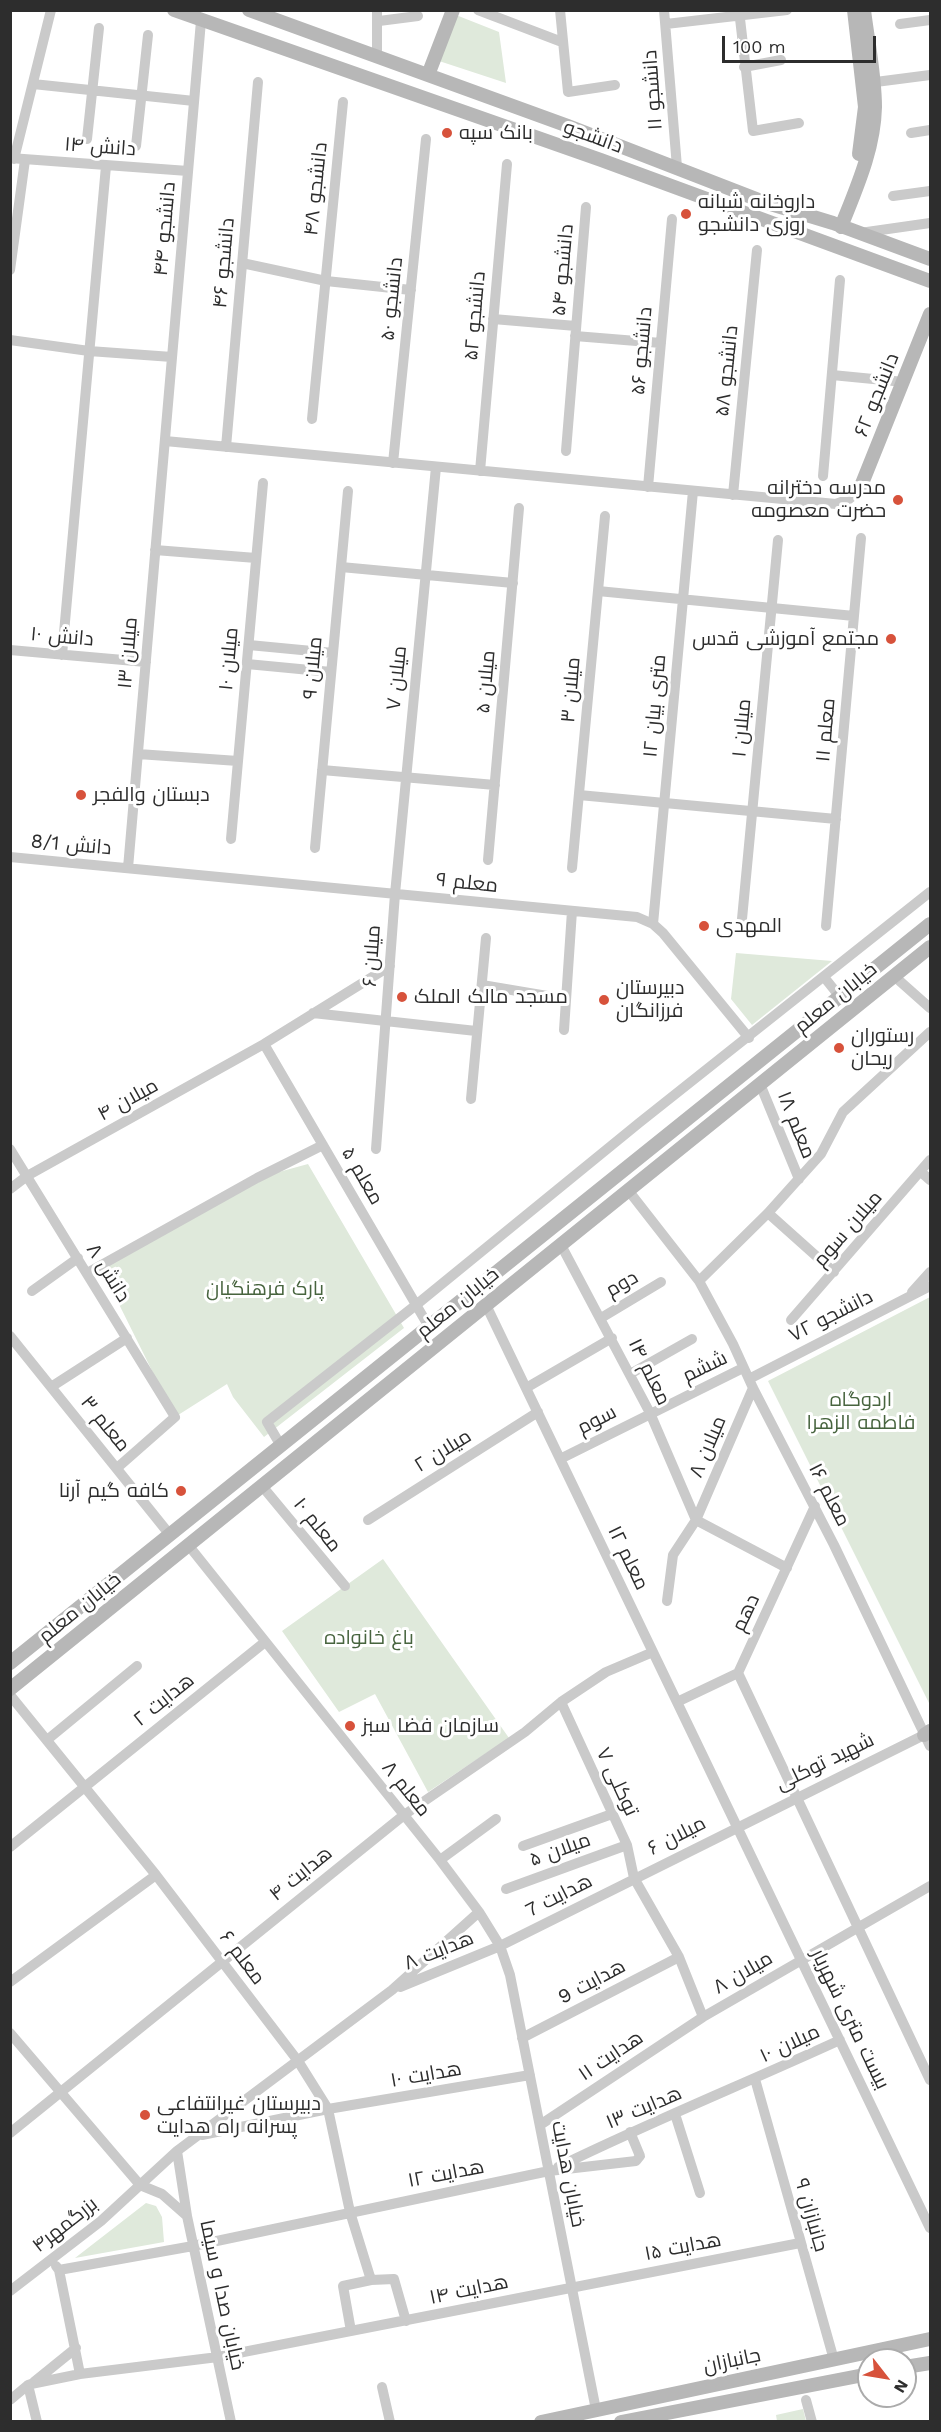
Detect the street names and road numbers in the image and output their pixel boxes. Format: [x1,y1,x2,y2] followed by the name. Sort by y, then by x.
[638,49,668,131] street label: دانشجو ۱۱
[560,115,626,159] street label: دانشجو
[63,133,137,161] street label: دانش ۱۴
[299,141,333,237] street label: دانشجو ۴۸
[149,181,181,277] street label: دانشجو ۴۴
[208,217,240,309] street label: دانشجو ۴۶
[547,223,579,317] street label: دانشجو ۵۴
[376,256,408,342] street label: دانشجو ۵۰
[459,270,491,362] street label: دانشجو ۵۲
[626,306,658,396] street label: دانشجو ۵۶
[710,324,744,418] street label: دانشجو ۵۸
[849,350,905,440] street label: دانشجو ۶۲
[113,616,143,690] street label: میلان ۱۳
[29,622,95,652] street label: دانش ۱۰
[214,626,244,692] street label: میلان ۱۰
[298,636,328,700] street label: میلان ۹
[382,645,412,711] street label: میلان ۷
[471,649,501,715] street label: میلان ۵
[639,653,671,759] street label: ۱۲ متری بیان
[556,656,586,724] street label: میلان ۳
[811,697,841,763] street label: معلم ۱۱
[727,698,757,758] street label: میلان ۱
[30,830,112,860] street label: دانش 8/1
[435,868,499,898] street label: معلم ۹
[358,924,386,988] street label: میلان ۶
[790,957,882,1039] street label: خیابان معلم
[94,1074,162,1126] street label: میلان ۴
[772,1088,820,1162] street label: معلم ۱۸
[336,1143,388,1209] street label: معلم ۵
[808,1186,888,1272] street label: میلان سوم
[81,1239,135,1307] street label: دانش ۸
[412,1262,504,1344] street label: خیابان معلم
[602,1265,642,1303] street label: دوم
[785,1285,877,1347] street label: دانشجو ۷۲
[623,1335,675,1409] street label: معلم ۱۴
[679,1346,731,1388] street label: ششم
[75,1391,135,1457] street label: معلم ۳
[573,1400,621,1440] street label: سوم
[684,1413,732,1481] street label: میلان ۸
[410,1424,476,1478] street label: میلان ۲
[803,1460,855,1530] street label: معلم ۱۶
[288,1493,346,1557] street label: معلم ۱۰
[602,1522,654,1594] street label: معلم ۱۲
[34,1567,126,1649] street label: خیابان معلم
[727,1590,765,1636] street label: دهم
[129,1668,199,1732] street label: هدایت ۲
[772,1728,878,1796] street label: شهید توکلی
[591,1744,643,1820] street label: توکلی ۷
[376,1757,436,1821] street label: معلم ۸
[644,1811,710,1861] street label: میلان ۶
[526,1828,594,1872] street label: میلان ۵
[265,1841,337,1907] street label: هدایت ۴
[522,1869,596,1923] street label: هدایت 7
[214,1926,270,1990] street label: معلم ۶
[401,1926,477,1976] street label: هدایت ۸
[806,1945,894,2093] street label: بیست متری شهریار
[709,1946,777,2000] street label: میلان ۸
[554,1954,630,2010] street label: هدایت 9
[756,2020,824,2068] street label: میلان ۱۰
[574,2026,648,2086] street label: هدایت ۱۱
[389,2057,463,2093] street label: هدایت ۱۰
[602,2081,686,2135] street label: هدایت ۱۳
[546,2119,590,2229] street label: خیابان هدایت
[406,2155,486,2193] street label: هدایت ۱۲
[789,2176,833,2254] street label: جانبازان ۹
[28,2192,102,2258] street label: بزرگمهر۴
[194,2218,250,2372] street label: خیابان صدا و سیما
[643,2228,723,2266] street label: هدایت ۱۵
[427,2270,511,2310] street label: هدایت ۱۴
[701,2343,763,2379] street label: جانبازان

